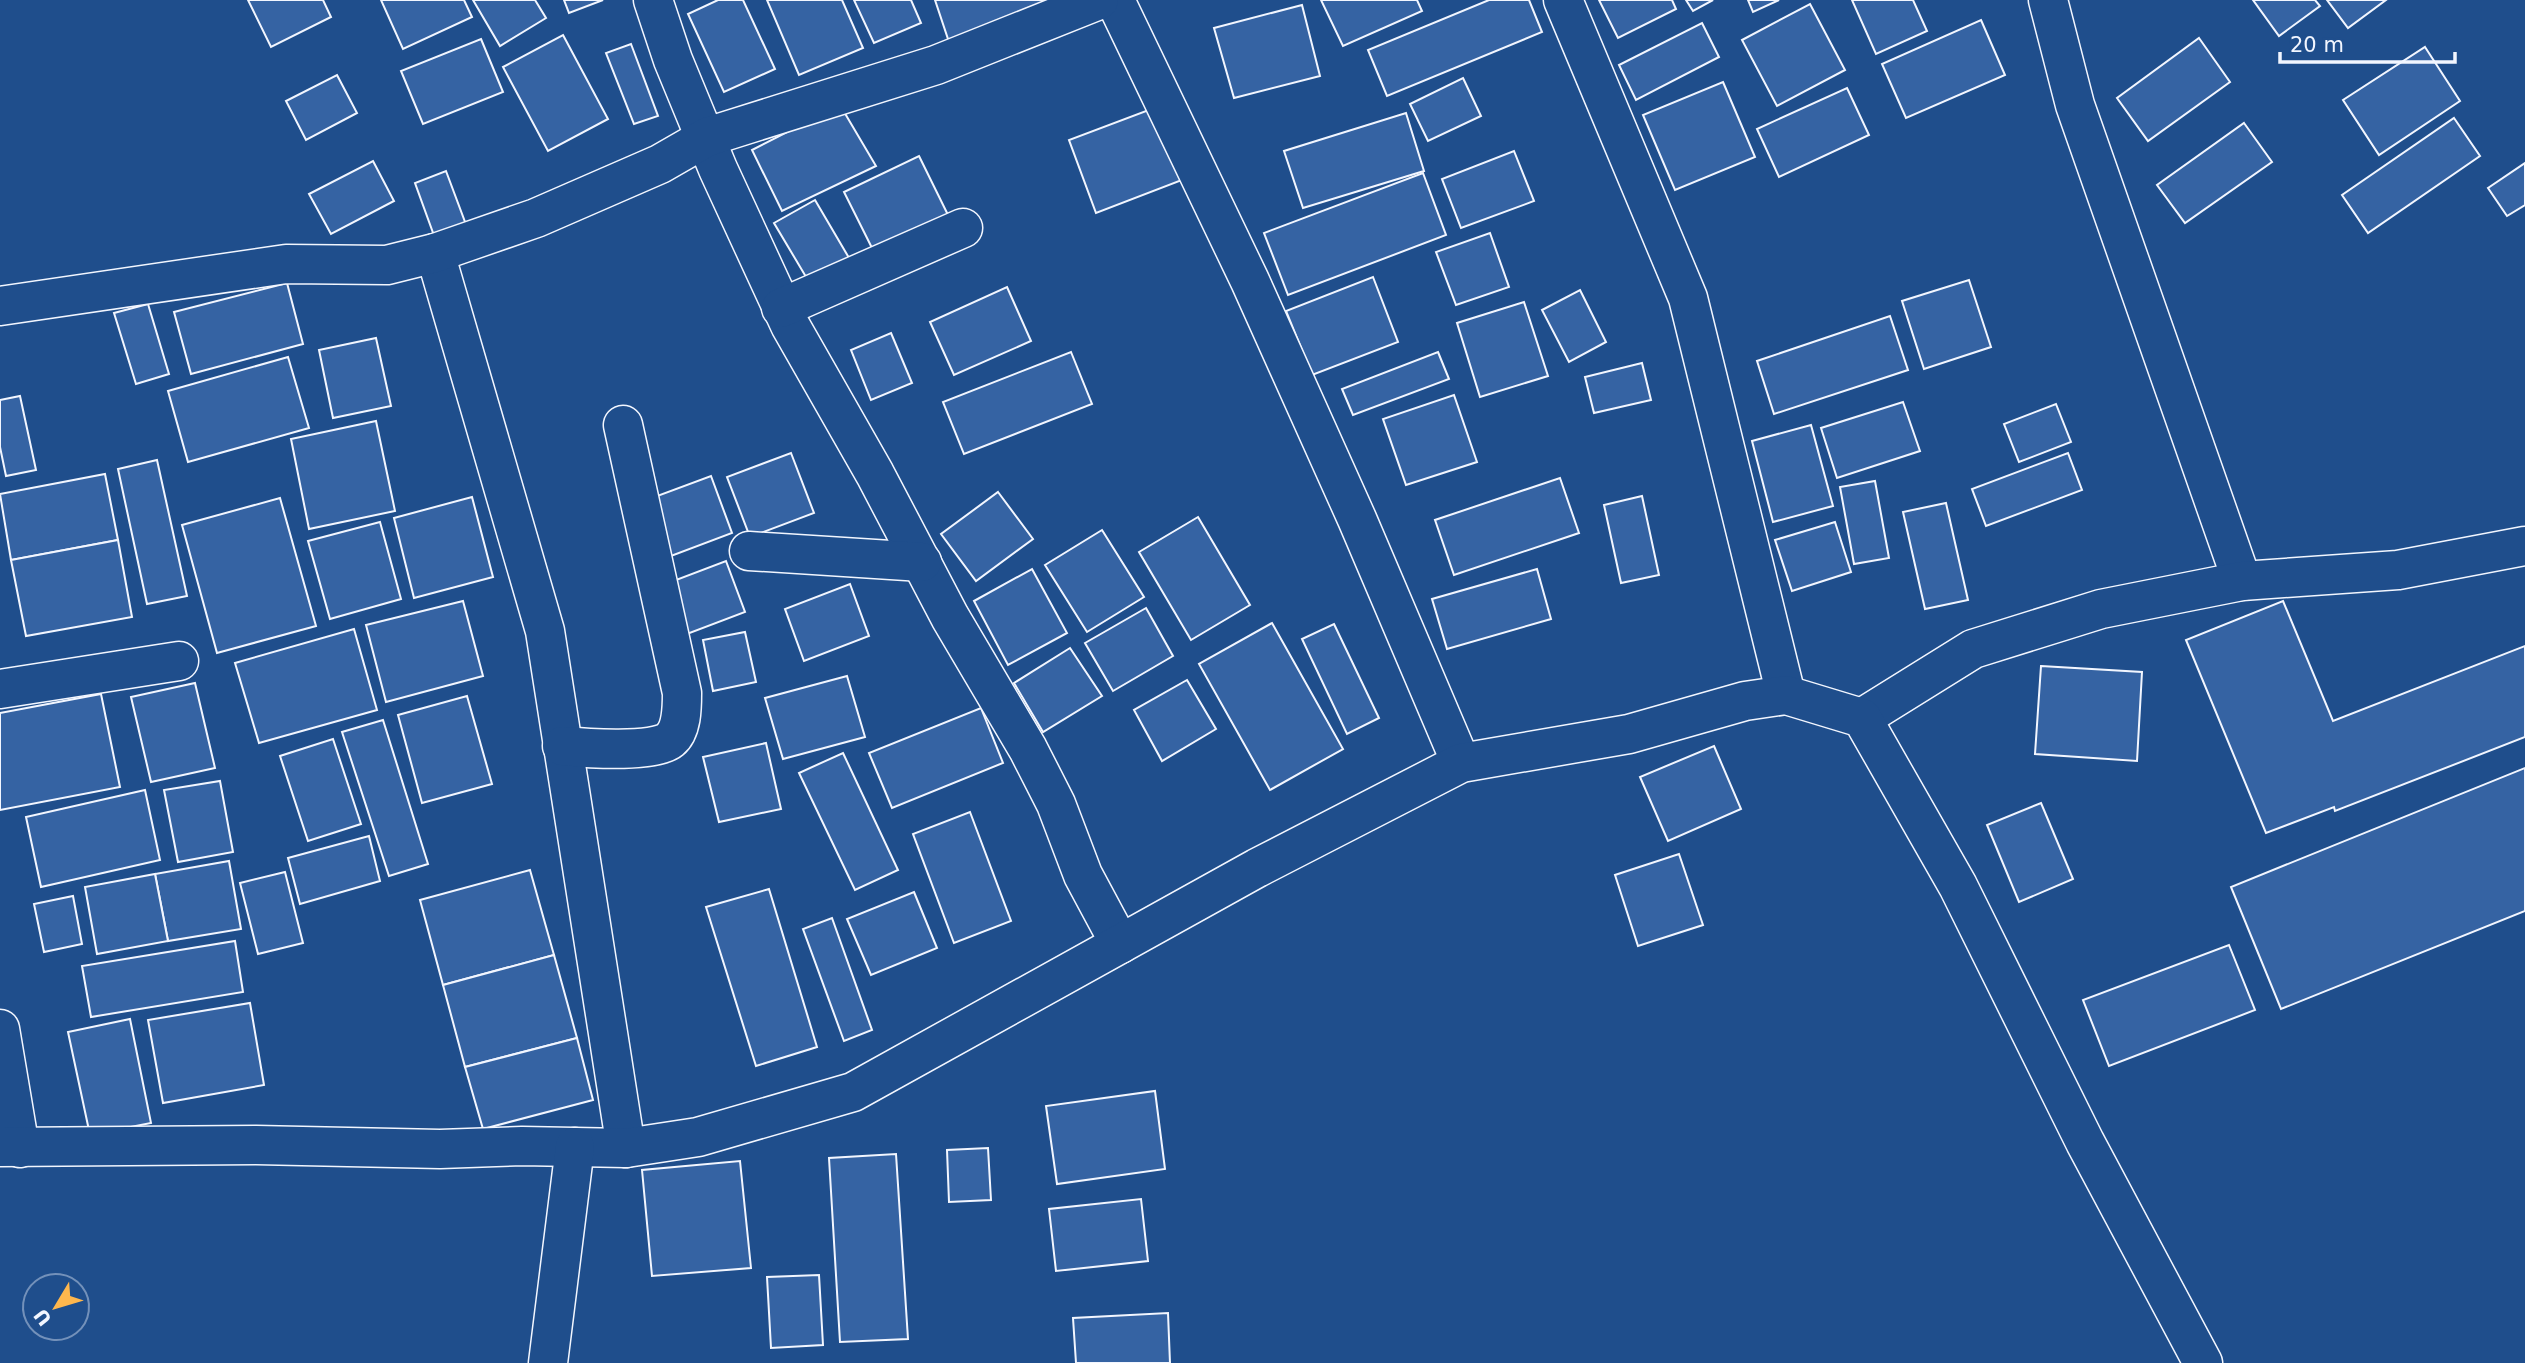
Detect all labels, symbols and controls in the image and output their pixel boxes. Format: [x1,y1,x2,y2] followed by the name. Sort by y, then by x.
[2280,21,2455,65] scale bar
[2290,33,2344,57] text: 20 m
[21,1272,91,1342] north arrow
[29,1305,56,1330] text: U

